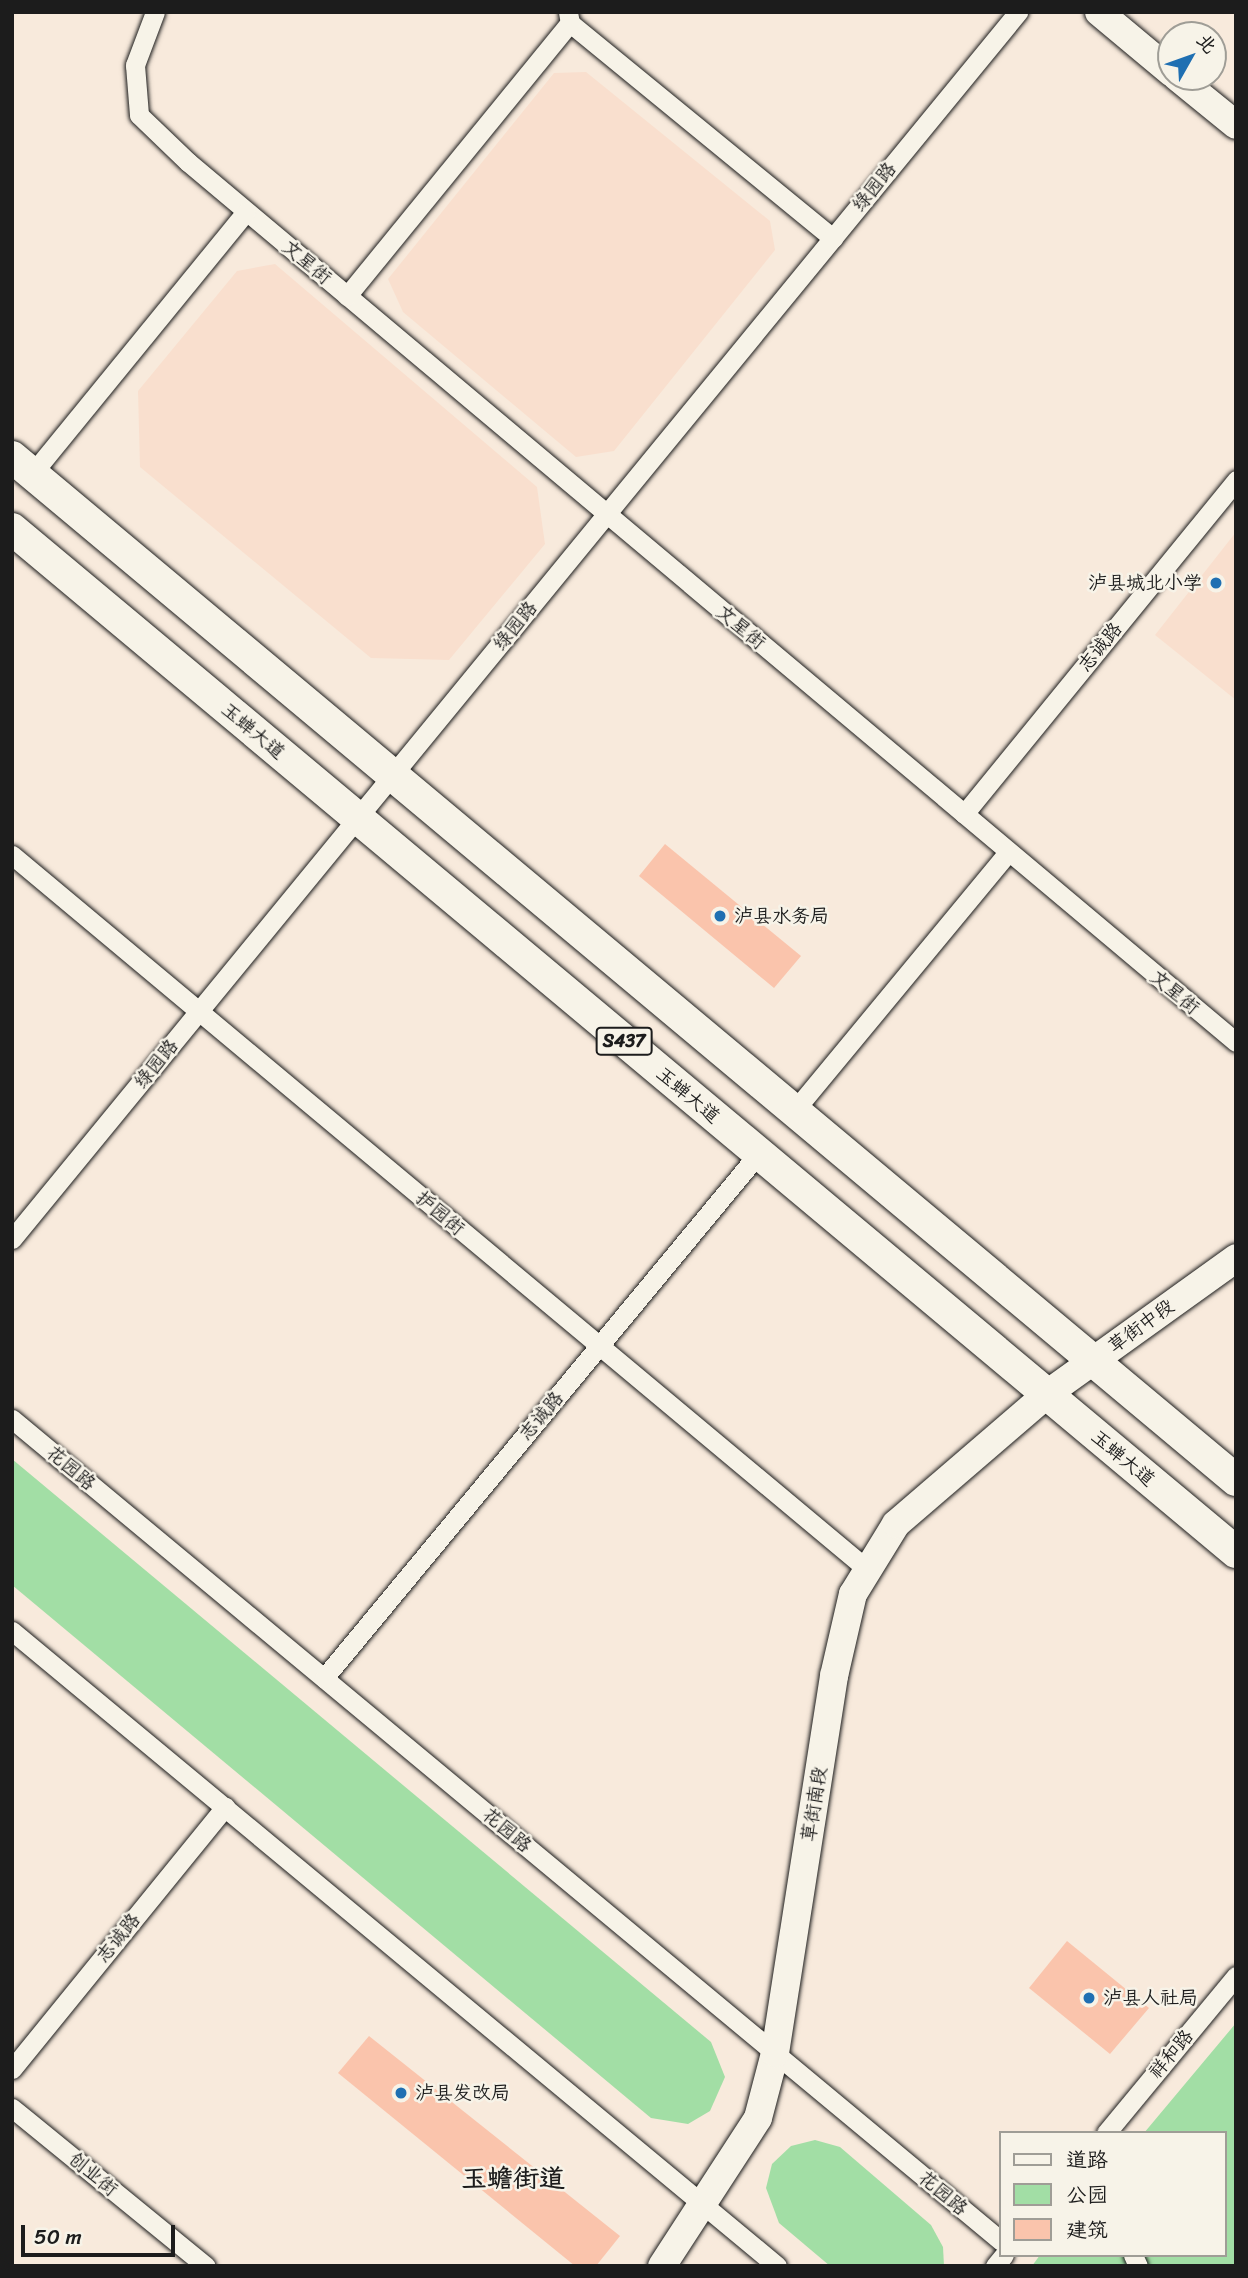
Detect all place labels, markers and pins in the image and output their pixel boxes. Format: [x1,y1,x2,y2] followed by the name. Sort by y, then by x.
[1088,572,1202,594] place label: 泸县城北小学
[1208,575,1224,591] marker: 泸县城北小学
[734,905,829,927] place label: 泸县水务局
[712,908,728,924] marker: 泸县水务局
[1103,1987,1198,2009] place label: 泸县人社局
[1081,1990,1097,2006] marker: 泸县人社局
[415,2082,510,2104] place label: 泸县发改局
[393,2085,409,2101] marker: 泸县发改局

